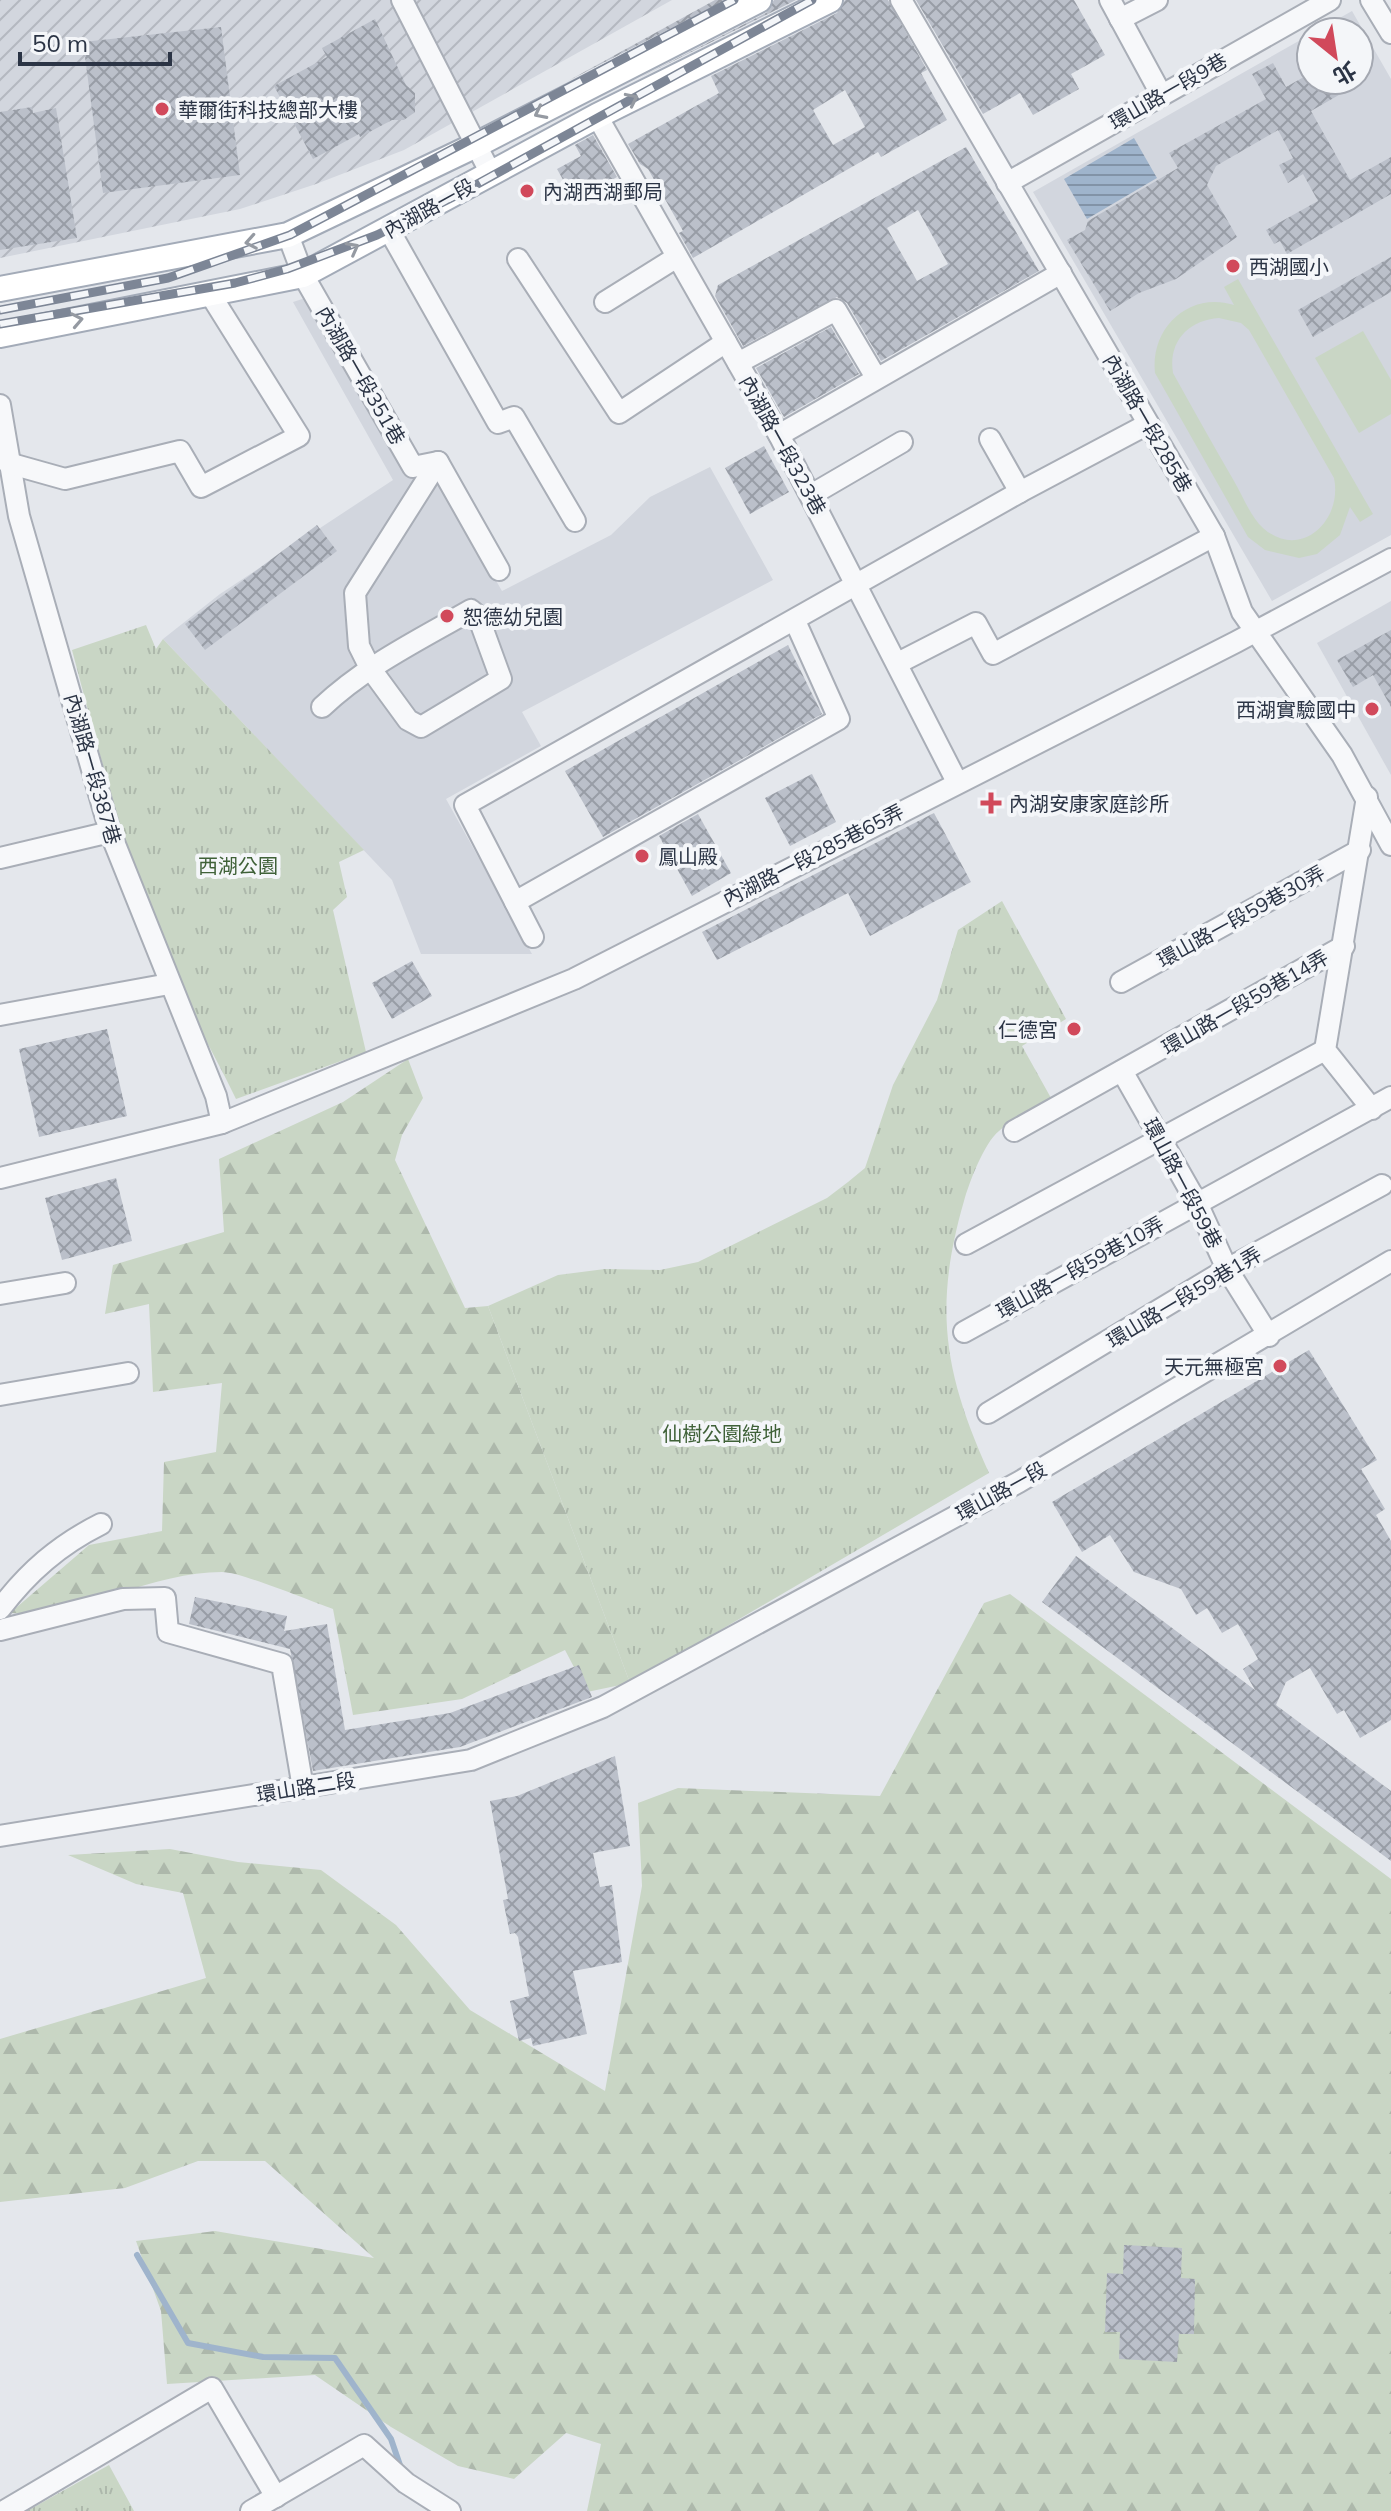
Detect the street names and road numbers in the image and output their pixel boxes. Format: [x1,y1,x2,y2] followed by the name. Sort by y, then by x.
[1105,47,1231,135] street label: 環山路一段9巷
[379,173,479,243] street label: 內湖路一段
[311,301,411,449] street label: 內湖路一段351巷
[1098,349,1198,497] street label: 內湖路一段285巷
[734,371,832,519] street label: 內湖路一段323巷
[59,691,127,847] street label: 內湖路一段387巷
[718,798,908,912] street label: 內湖路一段285巷65弄
[1153,859,1329,973] street label: 環山路一段59巷30弄
[1157,944,1333,1060] street label: 環山路一段59巷14弄
[1138,1114,1228,1252] street label: 環山路一段59巷
[992,1210,1168,1324] street label: 環山路一段59巷10弄
[1102,1241,1266,1353] street label: 環山路一段59巷1弄
[951,1456,1051,1526] street label: 環山路一段
[255,1767,357,1807] street label: 環山路二段

